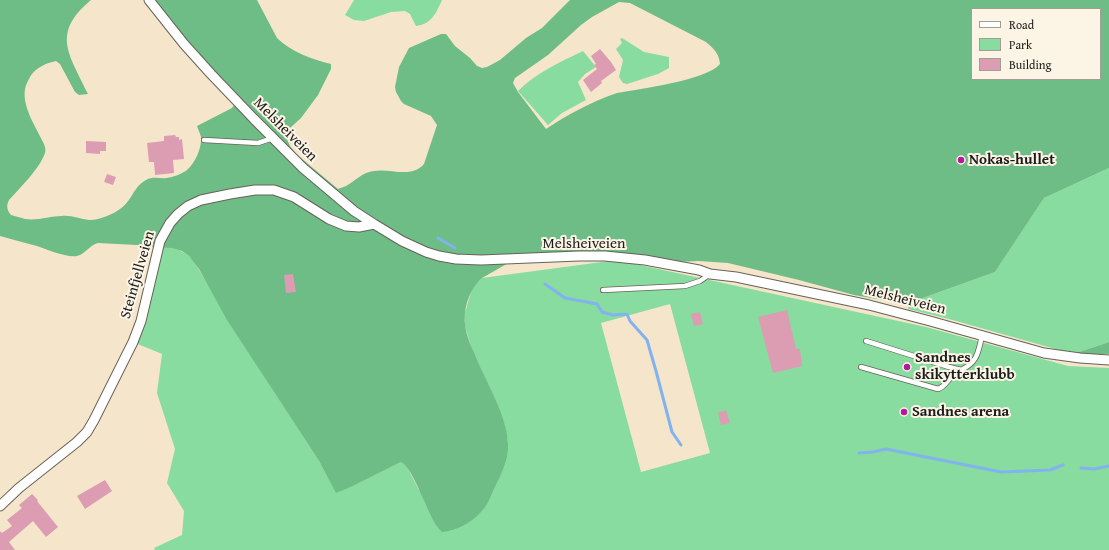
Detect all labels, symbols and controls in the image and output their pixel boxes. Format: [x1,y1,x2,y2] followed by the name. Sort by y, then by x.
[971,8,1101,80] legend
[1009,16,1034,33] text: Road
[1009,36,1032,53] text: Park
[1009,56,1052,73] text: Building
[249,94,321,166] street label: Melsheiveien
[969,151,1055,169] place label: Nokas-hullet
[956,155,966,165] marker: Nokas-hullet
[117,229,159,321] street label: Steinfjellveien
[543,235,625,253] street label: Melsheiveien
[863,281,947,319] street label: Melsheiveien
[915,349,1015,384] place label: Sandnes skikytterklubb
[902,362,912,372] marker: Sandnes skikytterklubb
[912,403,1009,421] place label: Sandnes arena
[899,407,909,417] marker: Sandnes arena

